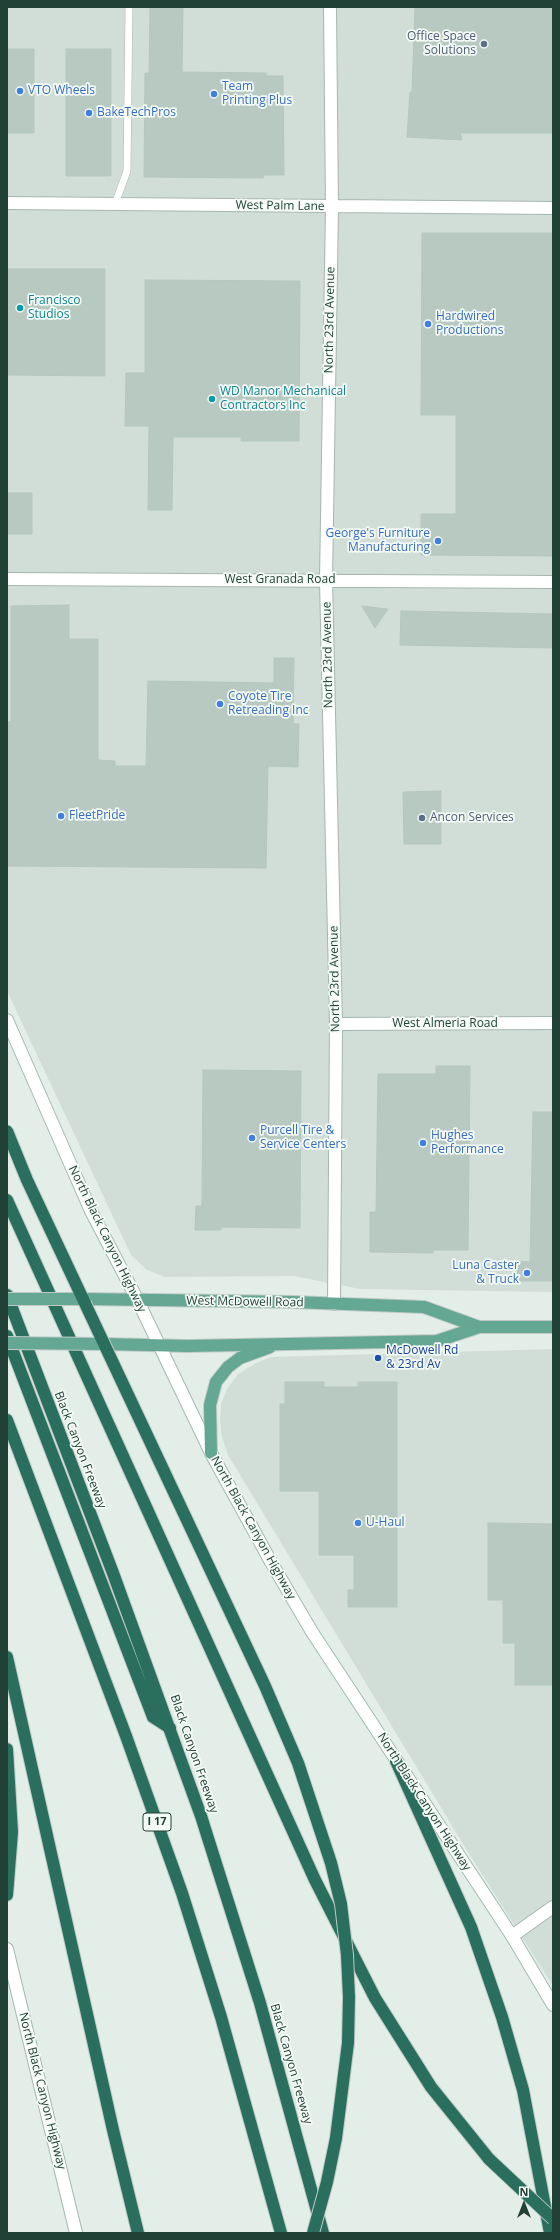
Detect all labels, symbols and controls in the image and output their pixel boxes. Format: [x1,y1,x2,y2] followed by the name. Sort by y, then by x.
[407,30,476,58] place label: Office Space Solutions
[479,39,489,49] marker: Office Space Solutions
[222,80,292,108] place label: Team Printing Plus
[28,84,95,98] place label: VTO Wheels
[15,86,25,96] marker: VTO Wheels
[209,89,219,99] marker: Team Printing Plus
[97,106,176,120] place label: BakeTechPros
[84,108,94,118] marker: BakeTechPros
[235,198,325,214] street label: West Palm Lane
[322,266,338,374] street label: North 23rd Avenue
[28,294,81,322] place label: Francisco Studios
[15,303,25,313] marker: Francisco Studios
[436,310,503,338] place label: Hardwired Productions
[423,319,433,329] marker: Hardwired Productions
[220,385,346,413] place label: WD Manor Mechanical Contractors Inc
[207,394,217,404] marker: WD Manor Mechanical Contractors Inc
[326,527,430,555] place label: George's Furniture Manufacturing
[433,536,443,546] marker: George's Furniture Manufacturing
[224,573,336,587] street label: West Granada Road
[320,601,336,709] street label: North 23rd Avenue
[228,690,309,718] place label: Coyote Tire Retreading Inc
[215,699,225,709] marker: Coyote Tire Retreading Inc
[69,809,125,823] place label: FleetPride
[56,811,66,821] marker: FleetPride
[430,811,514,825] place label: Ancon Services
[417,813,427,823] marker: Ancon Services
[327,925,343,1033] street label: North 23rd Avenue
[392,1017,498,1031] street label: West Almeria Road
[260,1124,346,1152] place label: Purcell Tire & Service Centers
[431,1129,504,1157] place label: Hughes Performance
[247,1133,257,1143] marker: Purcell Tire & Service Centers
[418,1138,428,1148] marker: Hughes Performance
[65,1163,149,1315] street label: North Black Canyon Highway
[452,1259,519,1287] place label: Luna Caster & Truck
[522,1268,532,1278] marker: Luna Caster & Truck
[186,1294,304,1310] street label: West McDowell Road
[386,1344,458,1372] place label: McDowell Rd & 23rd Av
[373,1353,383,1363] marker: McDowell Rd & 23rd Av
[51,1389,109,1511] street label: Black Canyon Freeway
[208,1454,298,1602] street label: North Black Canyon Highway
[366,1516,405,1530] place label: U-Haul
[353,1518,363,1528] marker: U-Haul
[167,1693,221,1815] street label: Black Canyon Freeway
[374,1730,474,1874] street label: North Black Canyon Highway
[143,1813,171,1831] road number: I 17
[267,2002,315,2126] street label: Black Canyon Freeway
[15,2011,69,2171] street label: North Black Canyon Highway
[504,2184,544,2224] north arrow
[520,2184,528,2199] text: N

